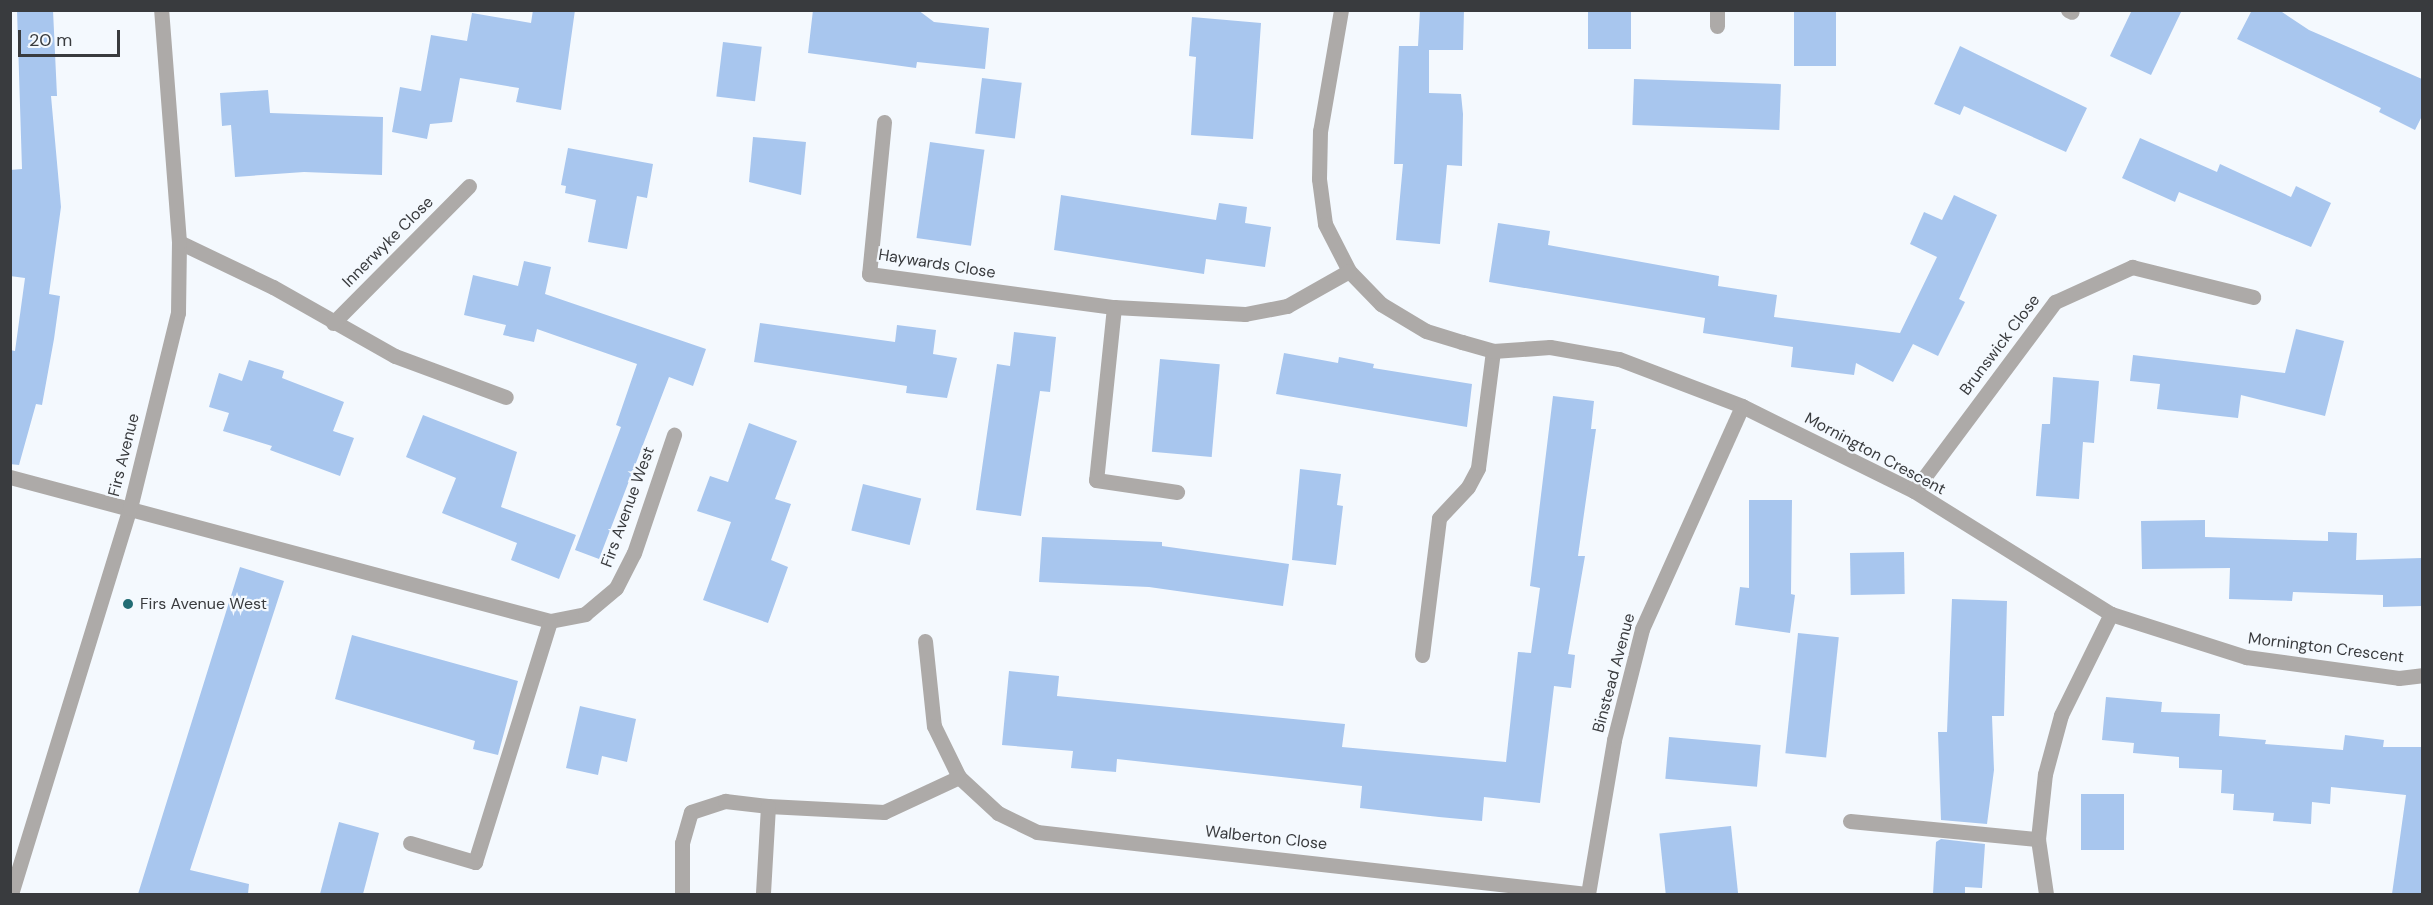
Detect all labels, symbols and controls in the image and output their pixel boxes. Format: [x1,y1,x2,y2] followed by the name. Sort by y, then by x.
[21,18,123,56] scale bar
[29,28,72,52] text: 20 m
[339,193,437,291] street label: Innerwyke Close
[877,245,997,283] street label: Haywards Close
[1956,291,2044,399] street label: Brunswick Close
[1801,409,1949,499] street label: Mornington Crescent
[104,411,144,499] street label: Firs Avenue
[597,444,659,570] street label: Firs Avenue West
[140,594,267,614] place label: Firs Avenue West
[121,597,135,611] marker: Firs Avenue West
[1589,611,1639,735] street label: Binstead Avenue
[2247,629,2405,667] street label: Mornington Crescent
[1204,822,1328,854] street label: Walberton Close

